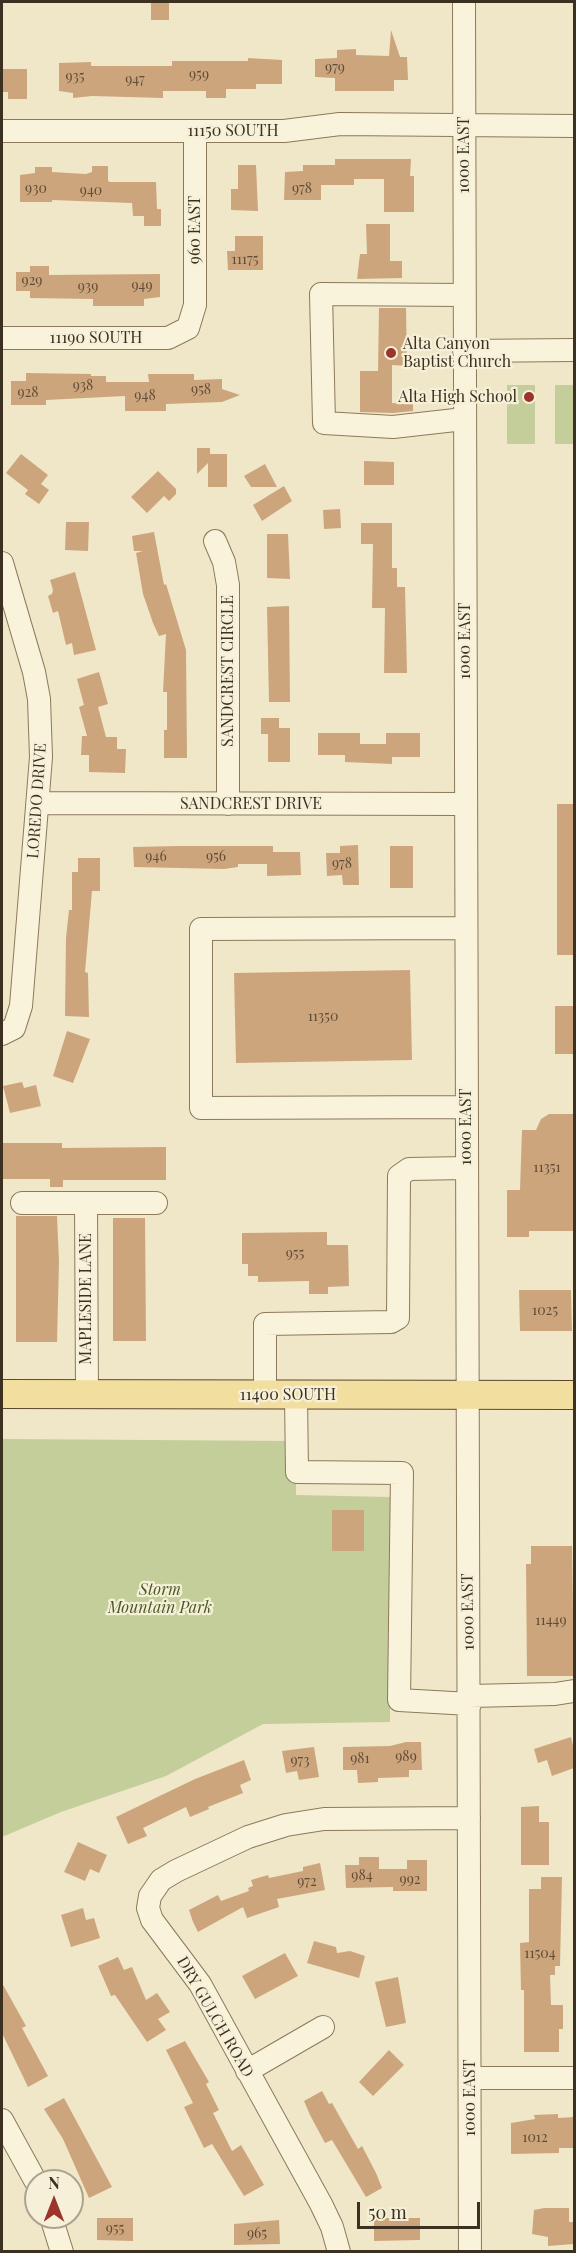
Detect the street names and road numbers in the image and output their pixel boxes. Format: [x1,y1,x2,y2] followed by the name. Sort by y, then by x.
[454,116,474,194] street label: 1000 EAST
[187,121,279,141] street label: 11150 SOUTH
[185,196,205,264] street label: 960 EAST
[50,328,142,348] street label: 11190 SOUTH
[218,595,238,747] street label: SANDCREST CIRCLE
[455,602,475,680] street label: 1000 EAST
[23,743,51,859] street label: LOREDO DRIVE
[180,794,322,814] street label: SANDCREST DRIVE
[456,1088,476,1166] street label: 1000 EAST
[76,1233,96,1365] street label: MAPLESIDE LANE
[240,1385,336,1405] street label: 11400 SOUTH
[458,1573,478,1651] street label: 1000 EAST
[173,1953,257,2081] street label: DRY GULCH ROAD
[460,2059,480,2137] street label: 1000 EAST

